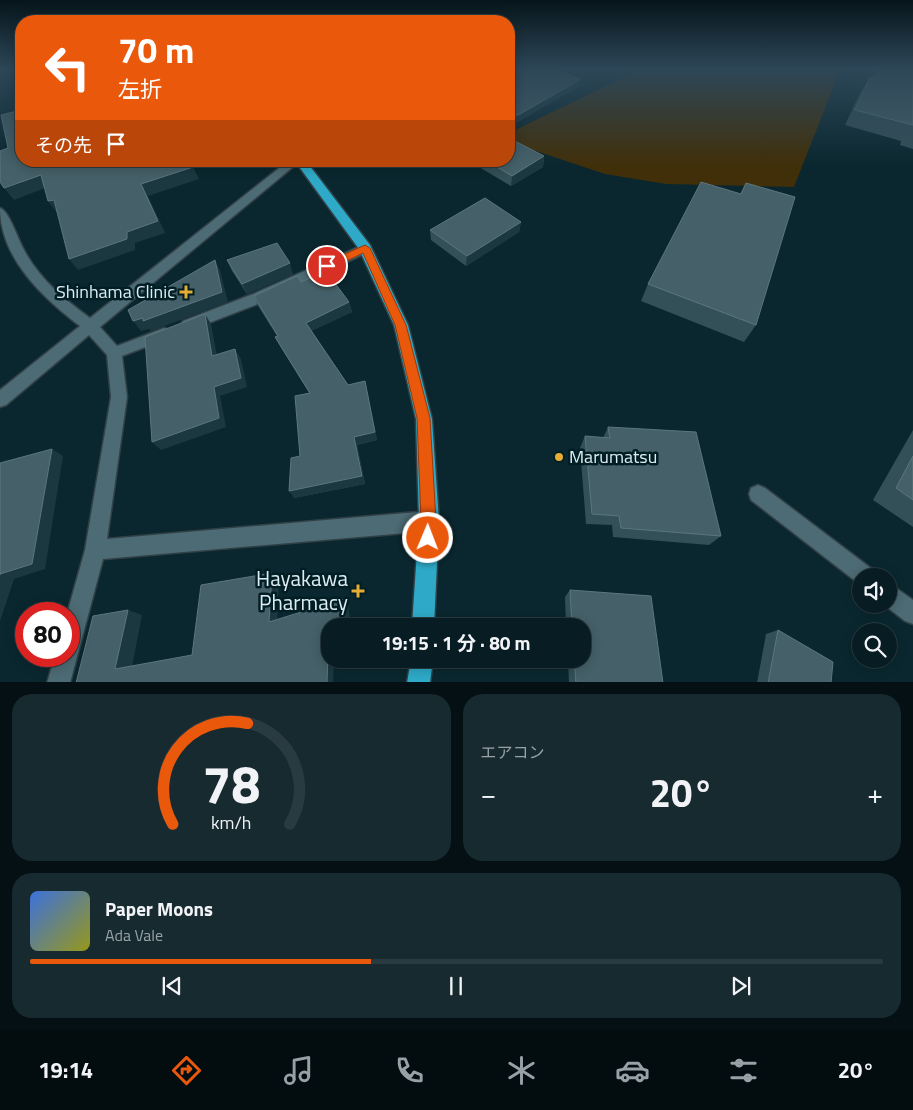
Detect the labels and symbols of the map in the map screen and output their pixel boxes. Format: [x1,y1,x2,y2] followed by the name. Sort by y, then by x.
[306,245,348,287] pin
[56,278,175,305] place label: Shinhama Clinic
[179,285,193,299] marker: Shinhama Clinic
[569,443,657,470] place label: Marumatsu
[553,451,565,463] marker: Marumatsu
[401,511,453,563] position arrow
[256,562,348,618] place label: Hayakawa Pharmacy
[352,585,364,597] marker: Hayakawa Pharmacy
[15,602,80,667] speed limit sign: 80

